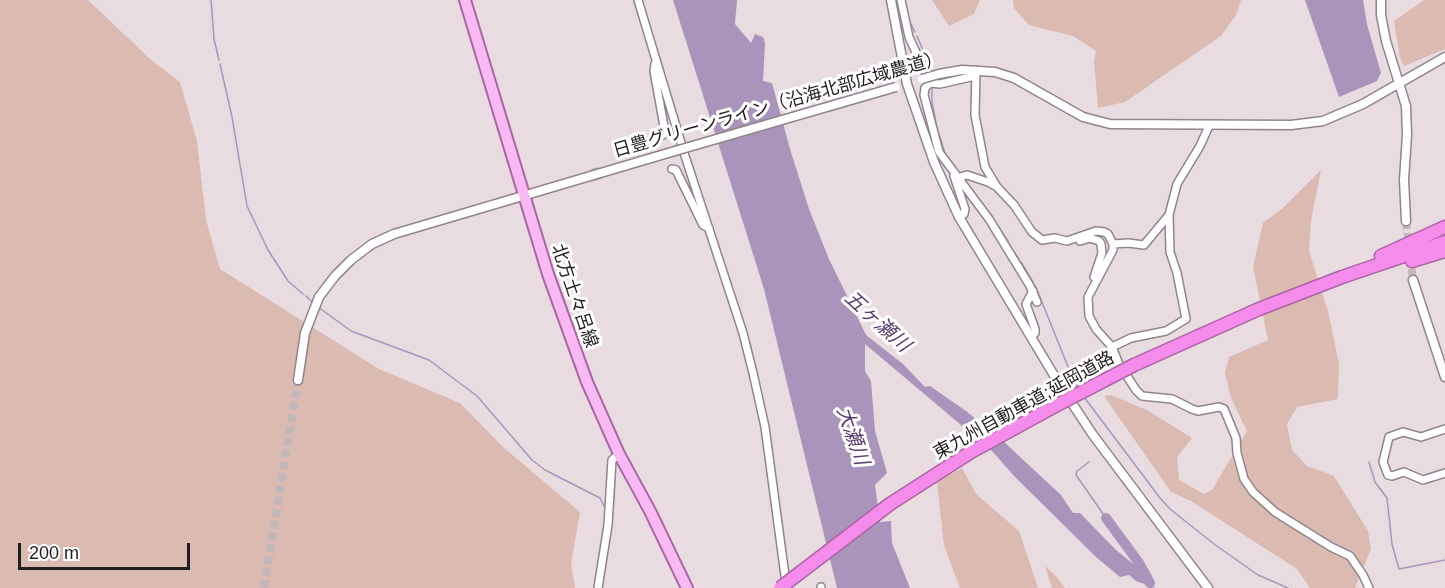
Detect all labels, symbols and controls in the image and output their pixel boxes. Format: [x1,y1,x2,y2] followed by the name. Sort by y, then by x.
[611,47,945,163] street label: 日豊グリーンライン（沿海北部広域農道）
[546,241,602,351] street label: 北方土々呂線
[839,286,915,358] water label: 五ヶ瀬川
[930,347,1118,465] street label: 東九州自動車道;延岡道路
[831,404,873,468] water label: 大瀬川
[21,531,194,569] scale bar
[29,543,79,563] text: 200 m

